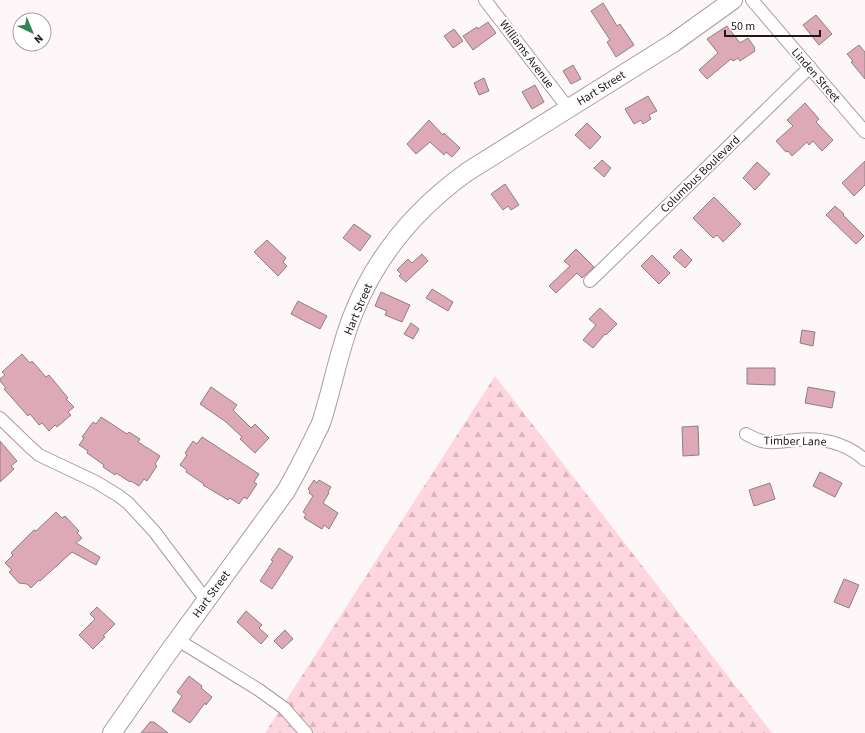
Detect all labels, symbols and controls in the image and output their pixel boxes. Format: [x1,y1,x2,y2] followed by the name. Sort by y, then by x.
[12,12,52,52] north arrow
[725,12,820,38] scale bar
[495,16,558,92] street label: Williams Avenue
[731,18,755,35] text: 50 m
[31,31,46,47] text: N
[787,44,844,106] street label: Linden Street
[574,67,629,110] street label: Hart Street
[657,132,744,217] street label: Columbus Boulevard
[340,281,377,338] street label: Hart Street
[763,432,827,451] street label: Timber Lane
[188,567,234,621] street label: Hart Street

